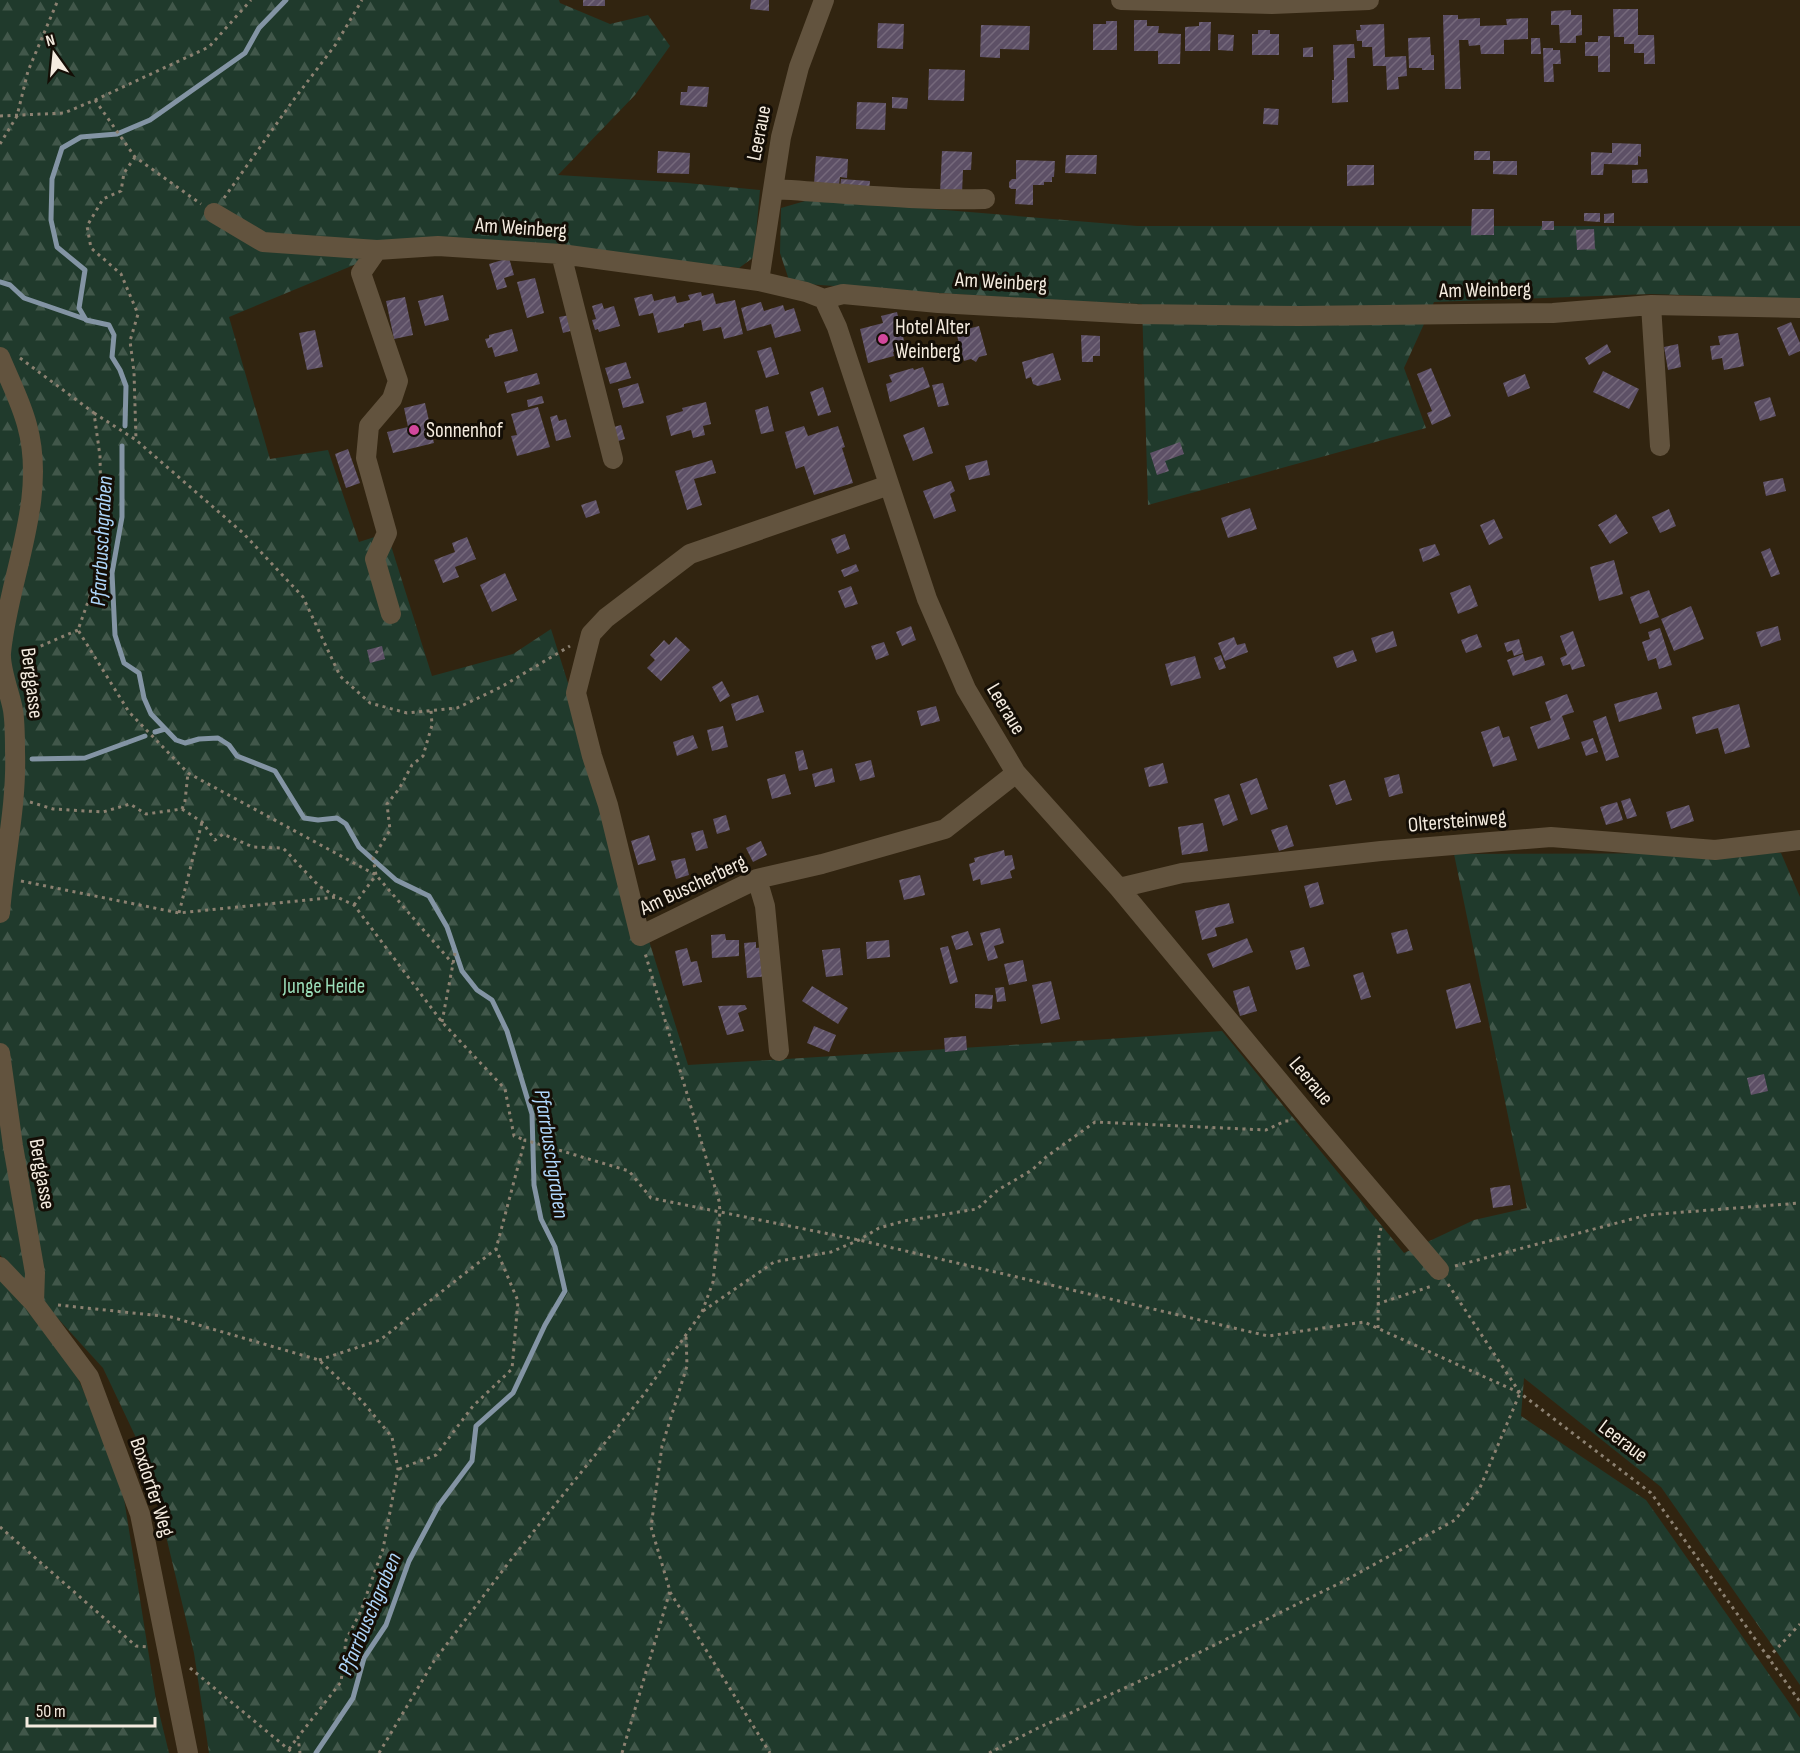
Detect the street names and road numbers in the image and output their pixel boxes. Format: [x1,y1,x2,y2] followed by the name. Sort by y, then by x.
[741,103,777,163] street label: Leeraue
[473,212,568,244] street label: Am Weinberg
[953,267,1048,297] street label: Am Weinberg
[1438,277,1531,303] street label: Am Weinberg
[15,646,49,720] street label: Berggasse
[981,679,1031,739] street label: Leeraue
[1407,804,1507,838] street label: Oltersteinweg
[635,849,750,921] street label: Am Buscherberg
[1284,1052,1338,1110] street label: Leeraue
[24,1137,60,1211] street label: Berggasse
[1593,1414,1653,1468] street label: Leeraue
[124,1434,180,1540] street label: Boxdorfer Weg

